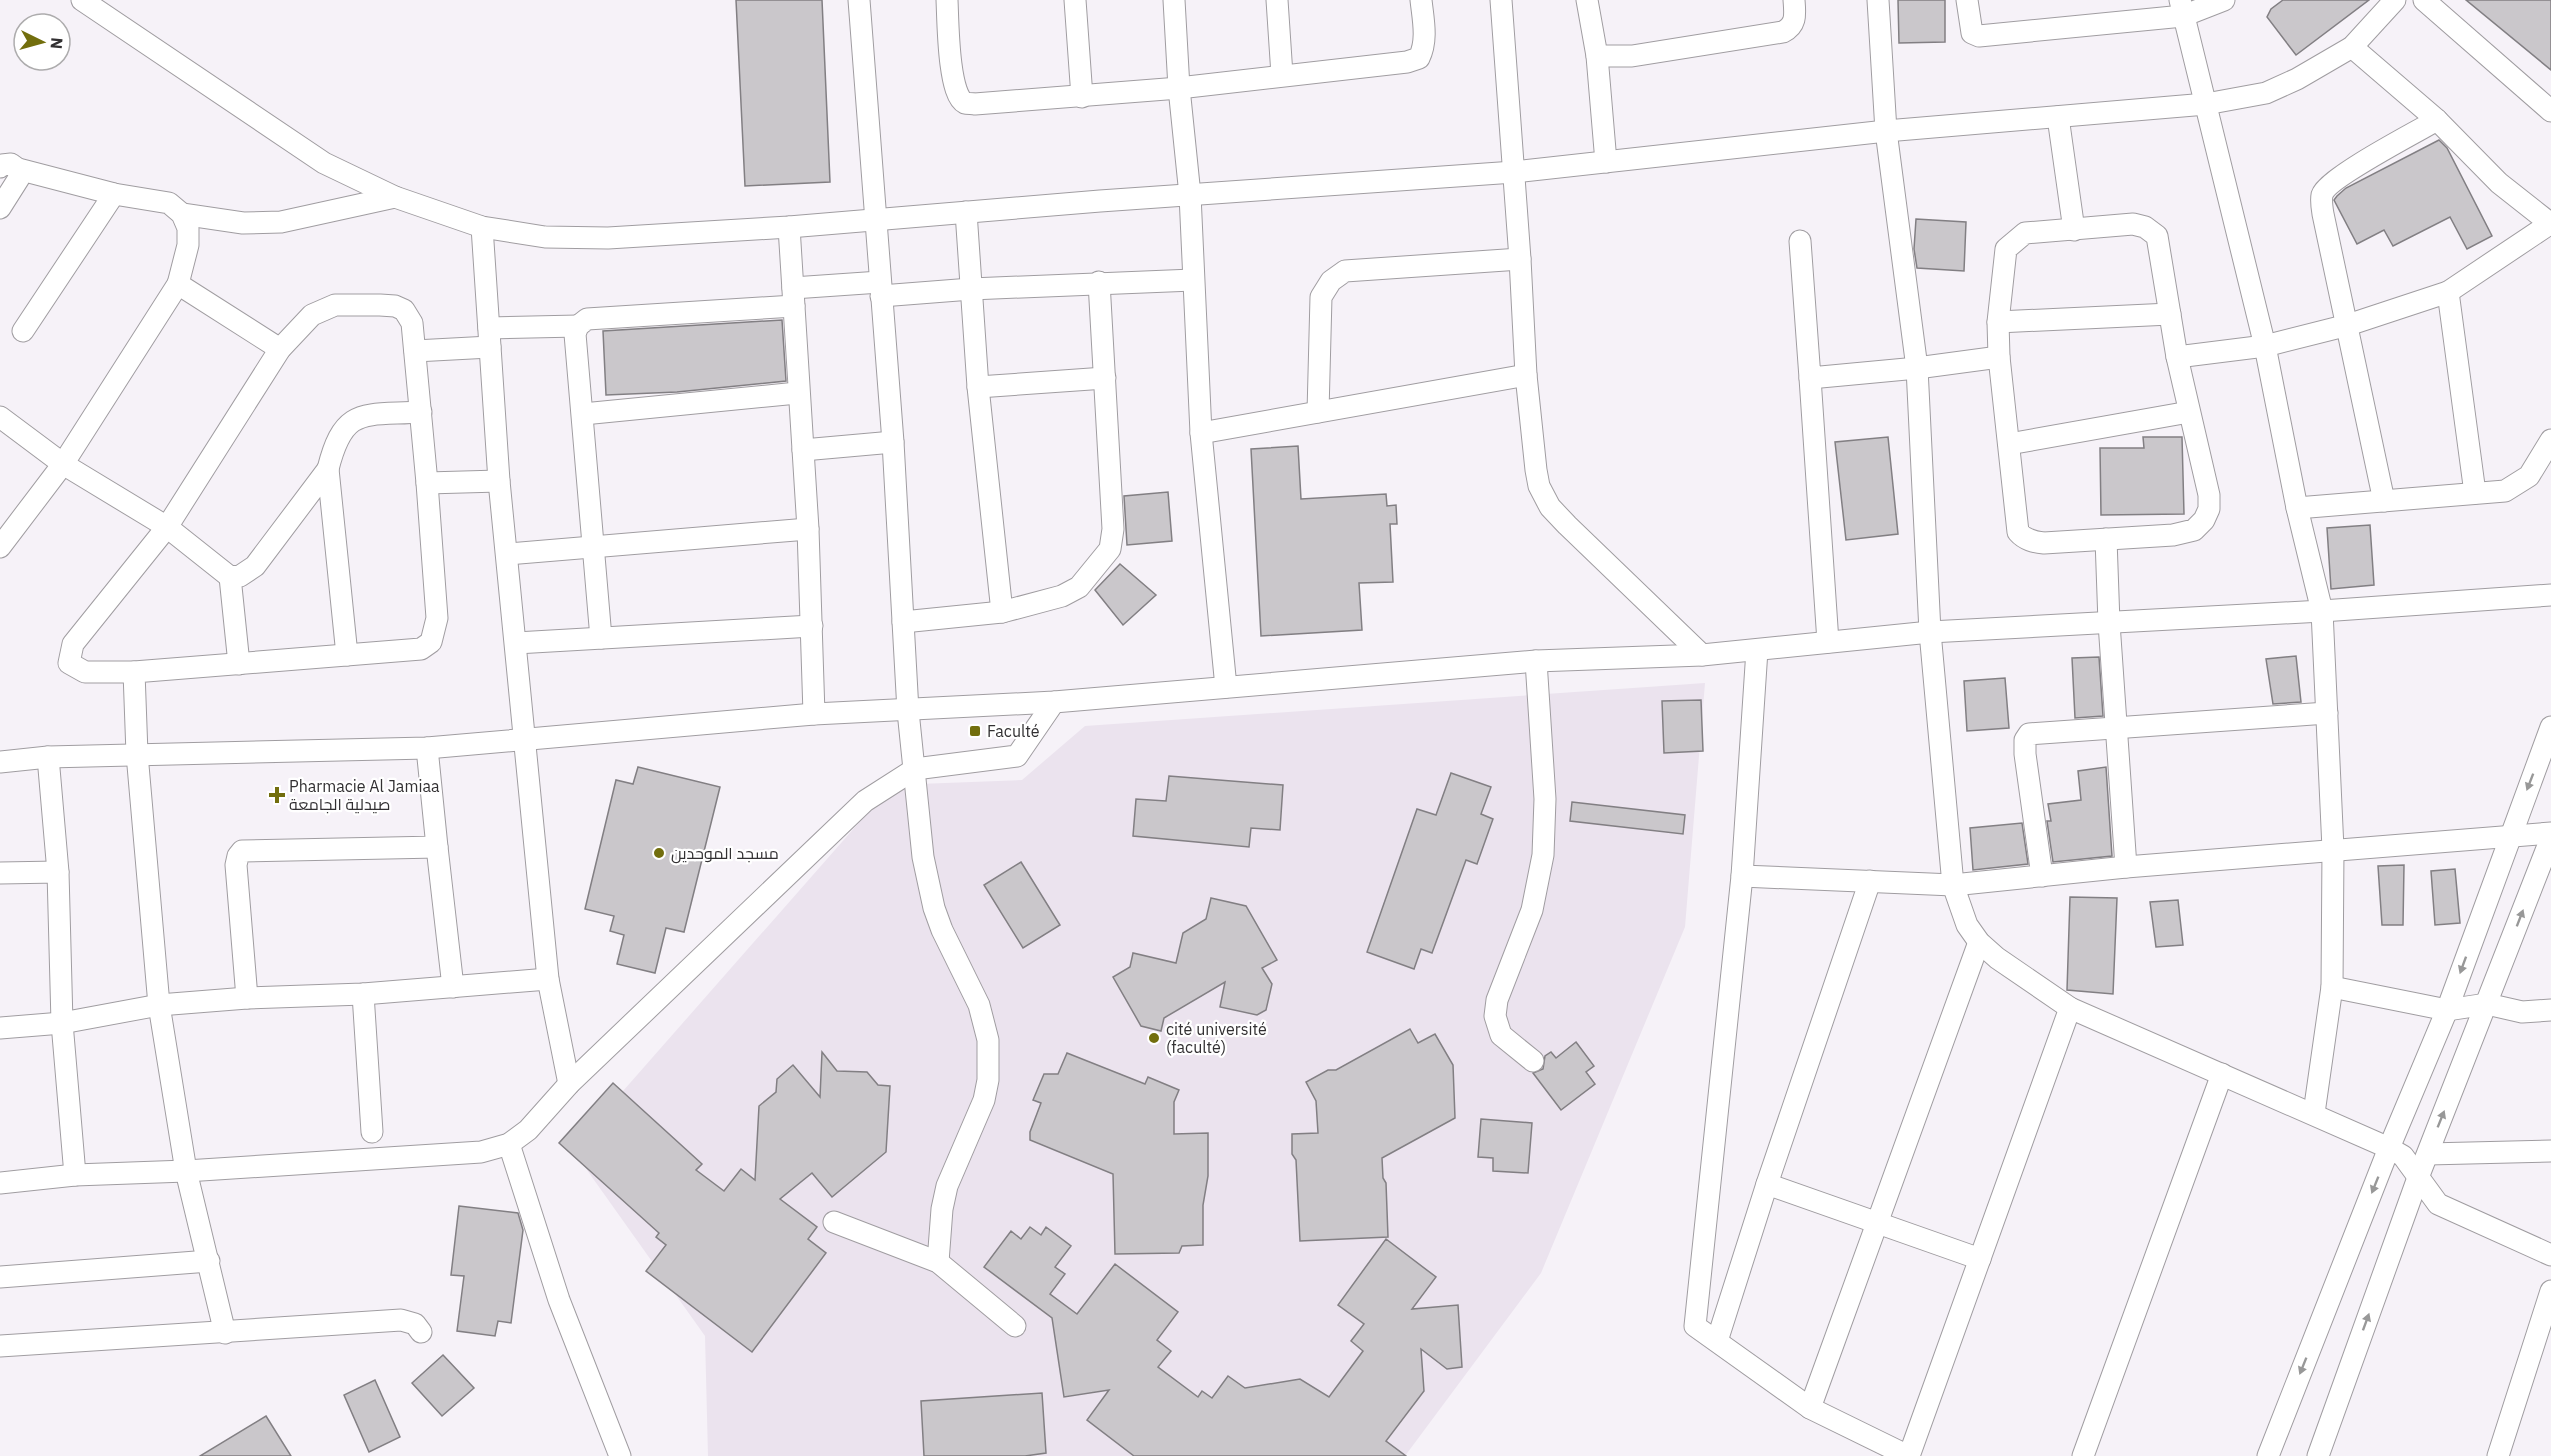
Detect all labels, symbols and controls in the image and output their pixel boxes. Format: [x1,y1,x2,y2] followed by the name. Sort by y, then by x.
[12,12,72,72] north arrow
[46,37,67,50] text: N
[987,721,1040,741] place label: Faculté
[968,724,982,738] marker: Faculté
[2524,773,2534,791] one-way arrow
[289,776,440,814] place label: Pharmacie Al Jamiaa صيدلية الجامعة
[270,788,284,802] marker: Pharmacie Al Jamiaa صيدلية الجامعة
[671,843,779,864] place label: مسجد الموحدين
[652,846,666,860] marker: مسجد الموحدين
[2516,909,2525,927] one-way arrow
[2458,956,2468,974] one-way arrow
[1166,1019,1267,1057] place label: cité université (faculté)
[1147,1031,1161,1045] marker: cité université (faculté)
[2436,1110,2446,1128] one-way arrow
[2370,1176,2380,1194] one-way arrow
[2362,1313,2372,1331] one-way arrow
[2298,1357,2307,1375] one-way arrow

